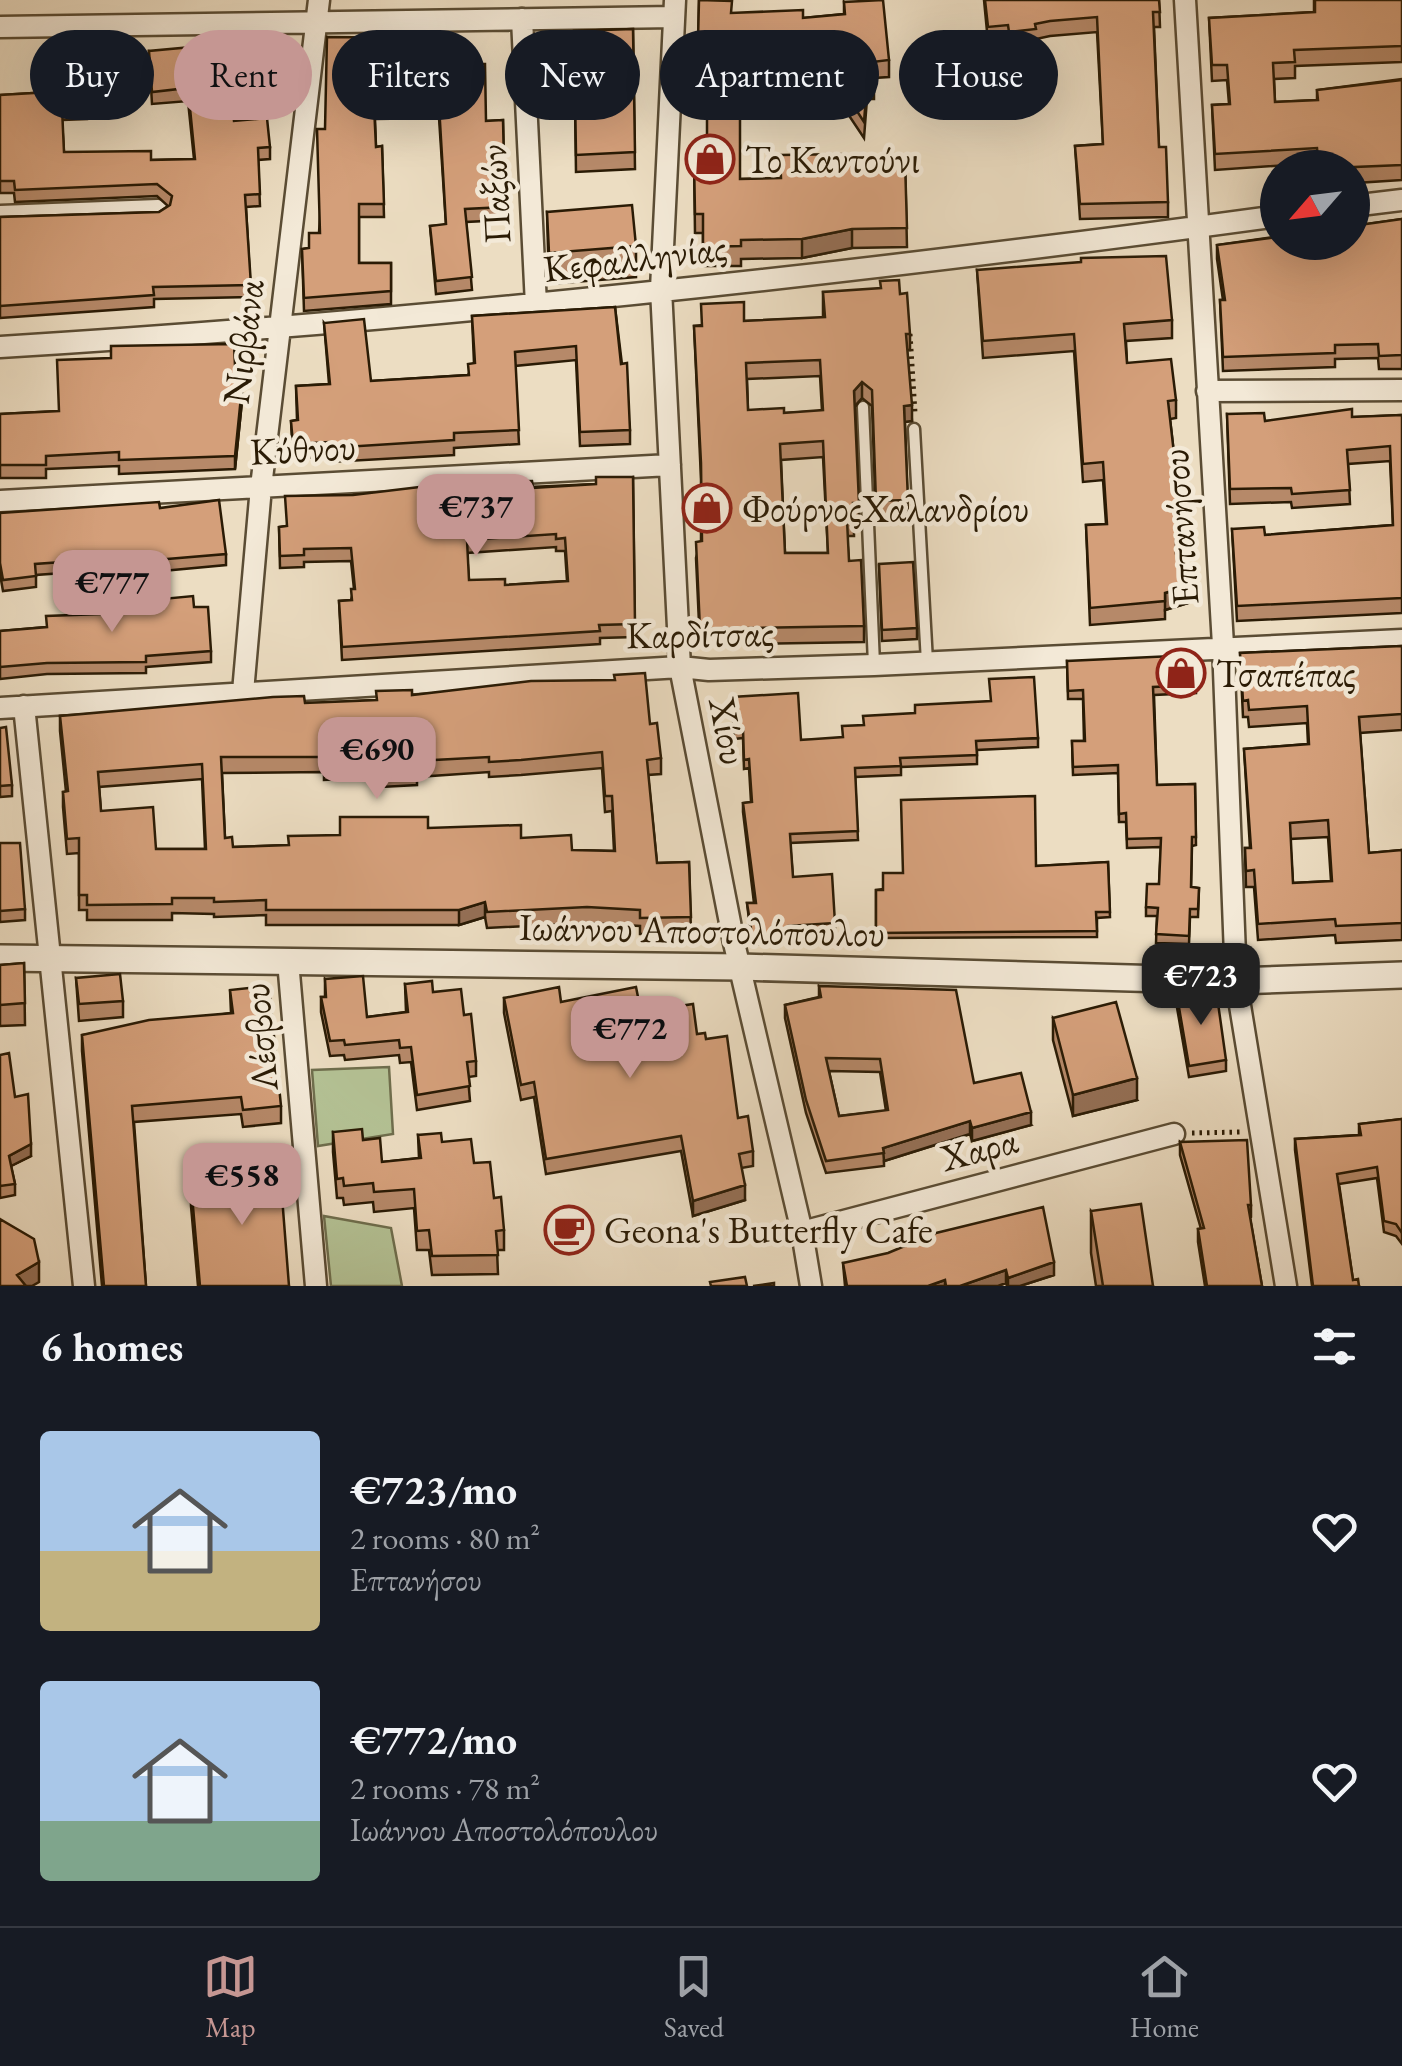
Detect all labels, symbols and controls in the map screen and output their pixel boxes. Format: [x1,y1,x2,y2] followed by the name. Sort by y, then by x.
[30,30,154,120] chip: Buy
[174,30,312,120] chip: Rent
[332,30,485,120] chip: Filters
[505,30,640,120] chip: New
[660,30,879,120] chip: Apartment
[899,30,1058,120] chip: House
[684,133,736,185] shop icon: Το Καντούνι
[745,134,920,183] place label: Το Καντούνι
[467,143,522,245] street label: Παξών
[1260,150,1370,260] north arrow
[1260,150,1370,260] map controls
[541,222,729,293] street label: Κεφαλληνίας
[211,276,275,407] street label: Νιρβάνα
[249,421,357,476] street label: Κύθνου
[1150,447,1209,607] street label: Επτανήσου
[417,474,535,559] pin: €737
[681,482,733,534] shop icon: ΦούρνοςΧαλανδρίου
[742,483,1029,532] place label: ΦούρνοςΧαλανδρίου
[439,485,513,527] text: €737
[53,550,171,635] pin: €777
[75,561,149,603] text: €777
[625,608,775,659] street label: Καρδίτσας
[1155,647,1207,699] shop icon: Τσαπέπας
[1216,648,1356,697] place label: Τσαπέπας
[698,692,759,769] street label: Χίου
[318,717,436,802] pin: €690
[340,728,414,770] text: €690
[519,902,885,957] street label: Ιωάννου Αποστολόπουλου
[1142,943,1260,1028] pin: €723
[1164,954,1238,996] text: €723
[230,981,289,1094] street label: Λέσβου
[571,996,689,1081] pin: €772
[593,1007,667,1049] text: €772
[934,1115,1023,1182] street label: Χαρα
[183,1143,301,1228] pin: €558
[205,1154,279,1196] text: €558
[543,1204,595,1256] cafe icon: Geona's Butterfly Cafe
[604,1205,933,1254] place label: Geona's Butterfly Cafe
[40,1319,183,1374] text: 6 homes
[1307,1319,1362,1374] icon: filters
[350,1462,517,1517] text: €723/mo
[120,1471,240,1591] icon: home
[1307,1504,1362,1559] icon: heart
[350,1517,540,1559] text: 2 rooms · 80 m²
[350,1559,482,1601] text: Επτανήσου
[350,1712,517,1767] text: €772/mo
[120,1721,240,1841] icon: home
[1307,1754,1362,1809] icon: heart
[350,1767,540,1809] text: 2 rooms · 78 m²
[350,1809,658,1851] text: Ιωάννου Αποστολόπουλου
[203,1949,258,2045] tab: Map
[664,1949,724,2045] tab: Saved
[1130,1949,1199,2045] tab: Home

